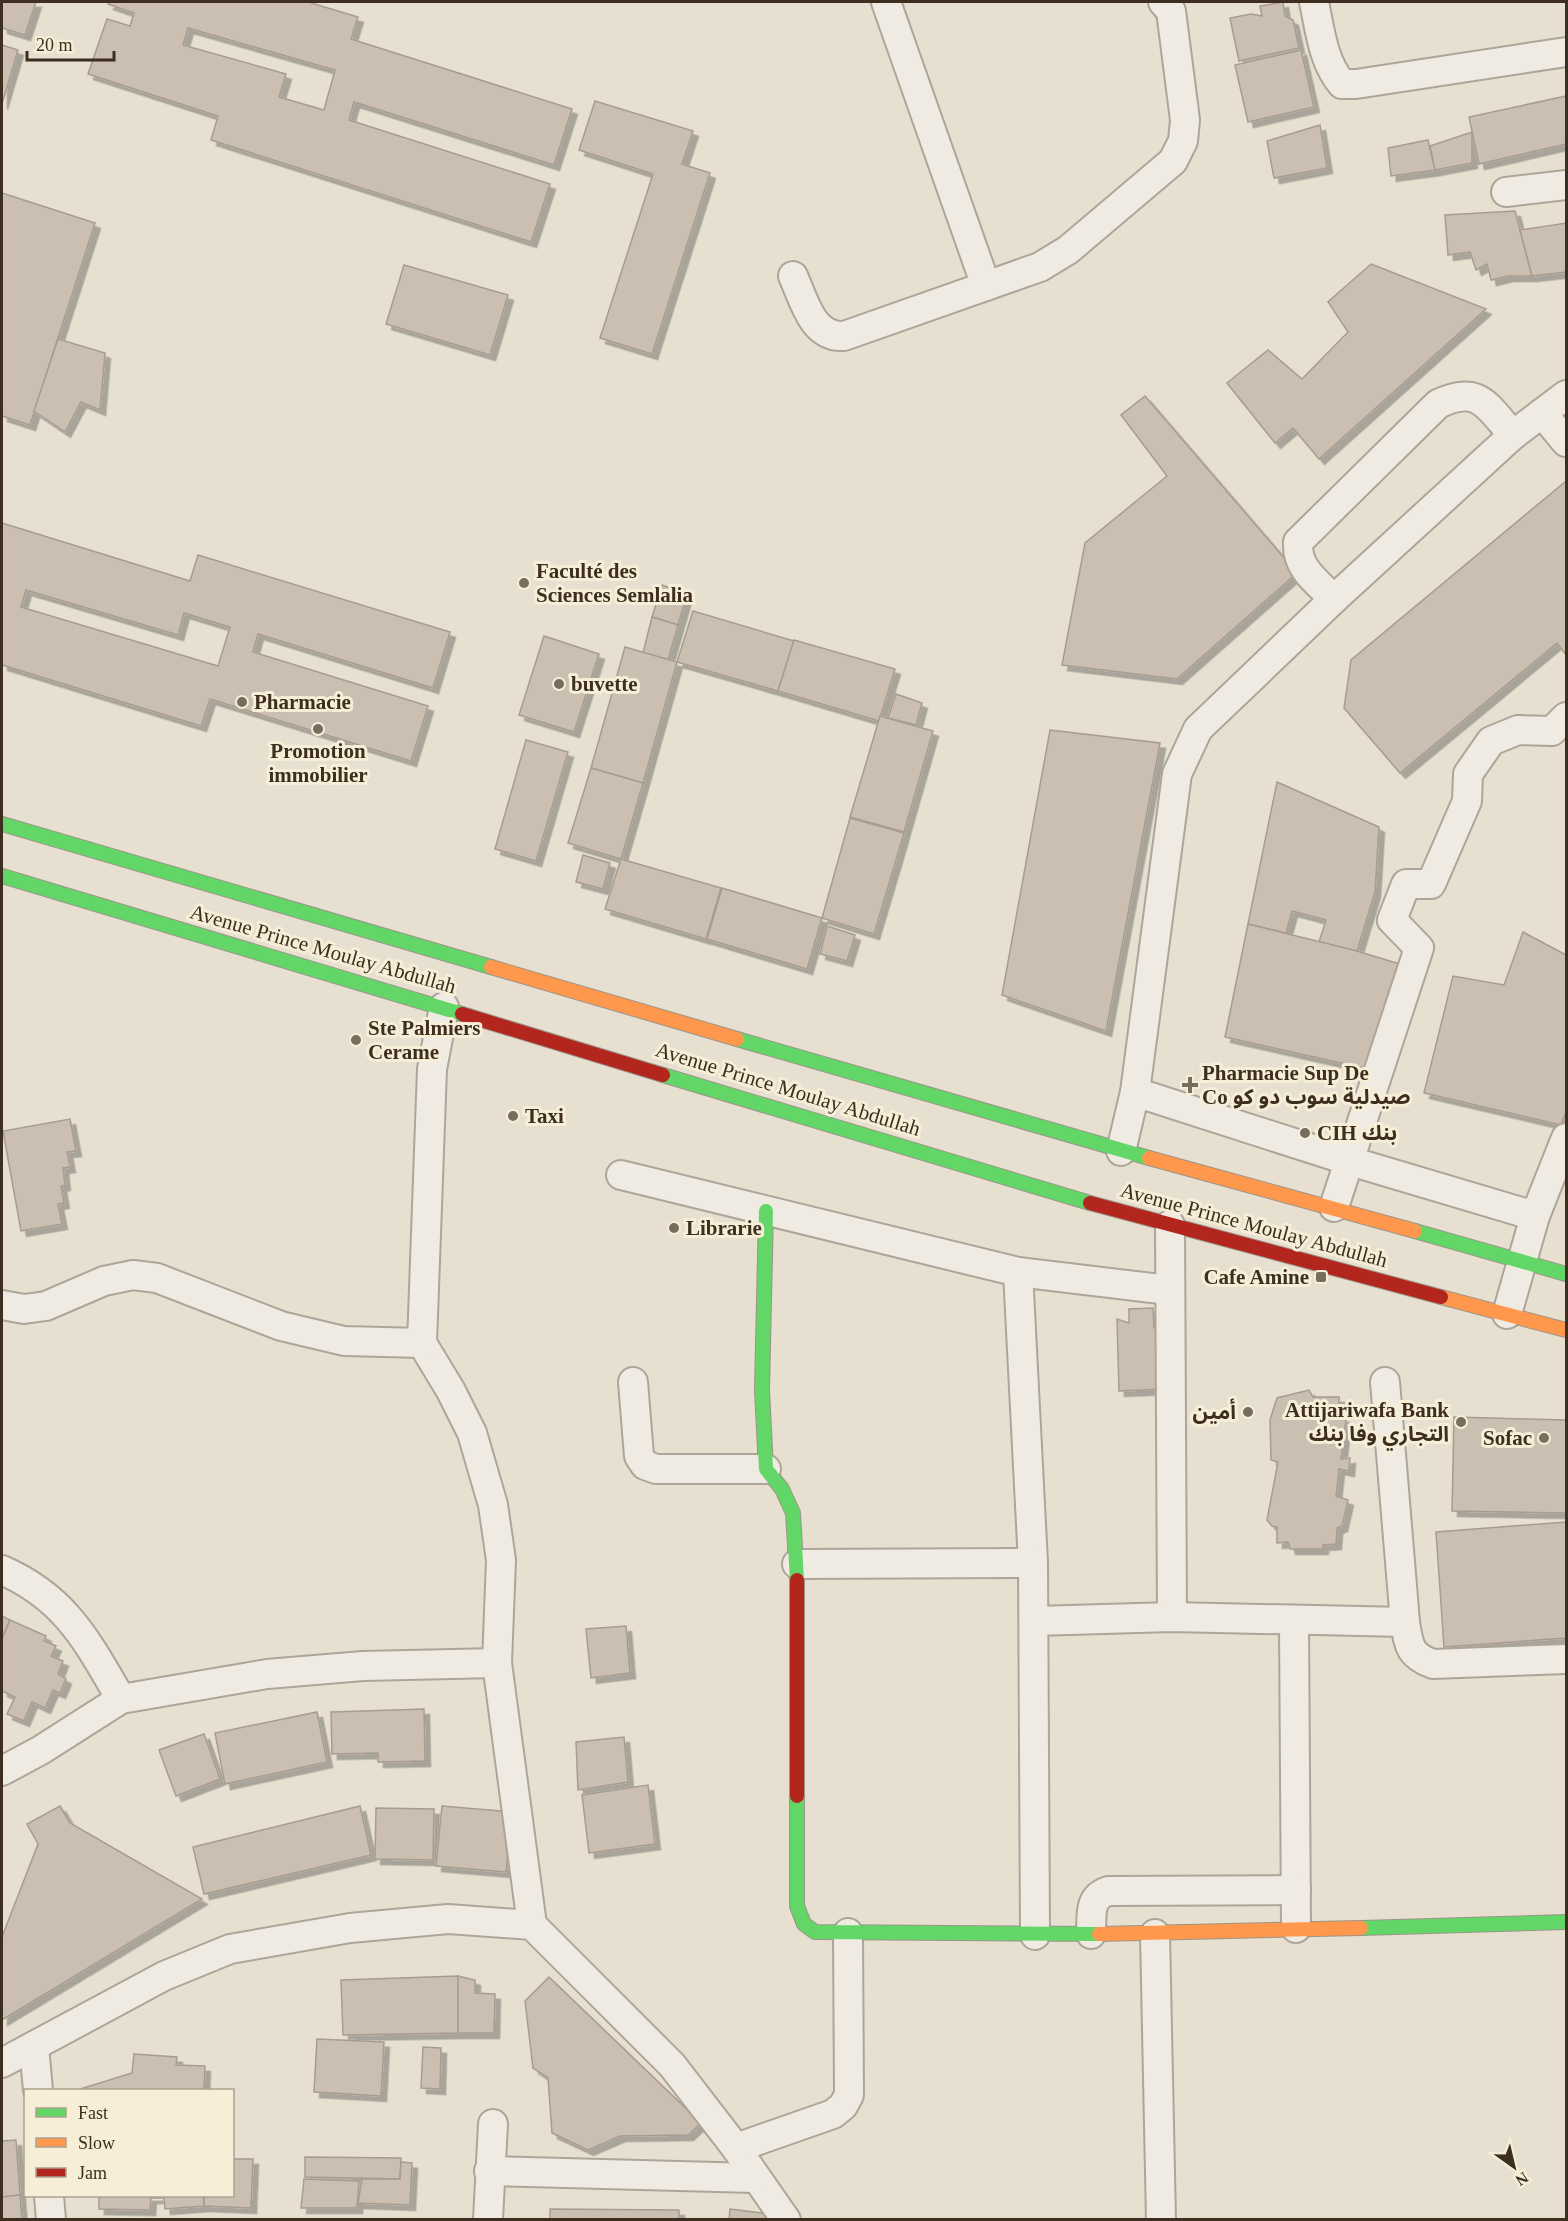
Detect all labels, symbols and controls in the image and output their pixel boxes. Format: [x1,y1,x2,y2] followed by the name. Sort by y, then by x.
[27,24,114,62] scale bar
[36,35,73,55] text: 20 m
[536,559,693,607] place label: Faculté des Sciences Semlalia
[517,576,531,590] marker: Faculté des Sciences Semlalia
[571,672,638,696] place label: buvette
[552,677,566,691] marker: buvette
[254,690,351,714] place label: Pharmacie
[235,695,249,709] marker: Pharmacie
[311,722,325,736] marker: Promotion immobilier
[268,739,368,787] place label: Promotion immobilier
[187,899,459,999] street label: Avenue Prince Moulay Abdullah
[368,1016,481,1064] place label: Ste Palmiers Cerame
[349,1033,363,1047] marker: Ste Palmiers Cerame
[653,1037,924,1141] street label: Avenue Prince Moulay Abdullah
[1202,1061,1411,1109] place label: Pharmacie Sup De Co صيدلية سوب دو كو
[1183,1078,1197,1092] marker: Pharmacie Sup De Co صيدلية سوب دو كو
[525,1104,564,1128] place label: Taxi
[506,1109,520,1123] marker: Taxi
[1317,1121,1397,1145] place label: CIH بنك
[1298,1126,1312,1140] marker: CIH بنك
[1118,1178,1391,1272] street label: Avenue Prince Moulay Abdullah
[686,1216,762,1240] place label: Librarie
[667,1221,681,1235] marker: Librarie
[1203,1265,1309,1289] place label: Cafe Amine
[1314,1270,1328,1284] marker: Cafe Amine
[1193,1398,1236,1424] place label: أمين
[1285,1398,1449,1451] place label: Attijariwafa Bank التجاري وفا بنك
[1241,1405,1255,1419] marker: أمين
[1454,1415,1468,1429] marker: Attijariwafa Bank التجاري وفا بنك
[1483,1426,1532,1450] place label: Sofac
[1537,1431,1551,1445] marker: Sofac
[24,2089,234,2197] legend
[78,2103,108,2123] text: Fast
[78,2133,115,2153] text: Slow
[1484,2137,1544,2197] north arrow
[78,2163,107,2183] text: Jam
[1512,2169,1532,2190] text: N

